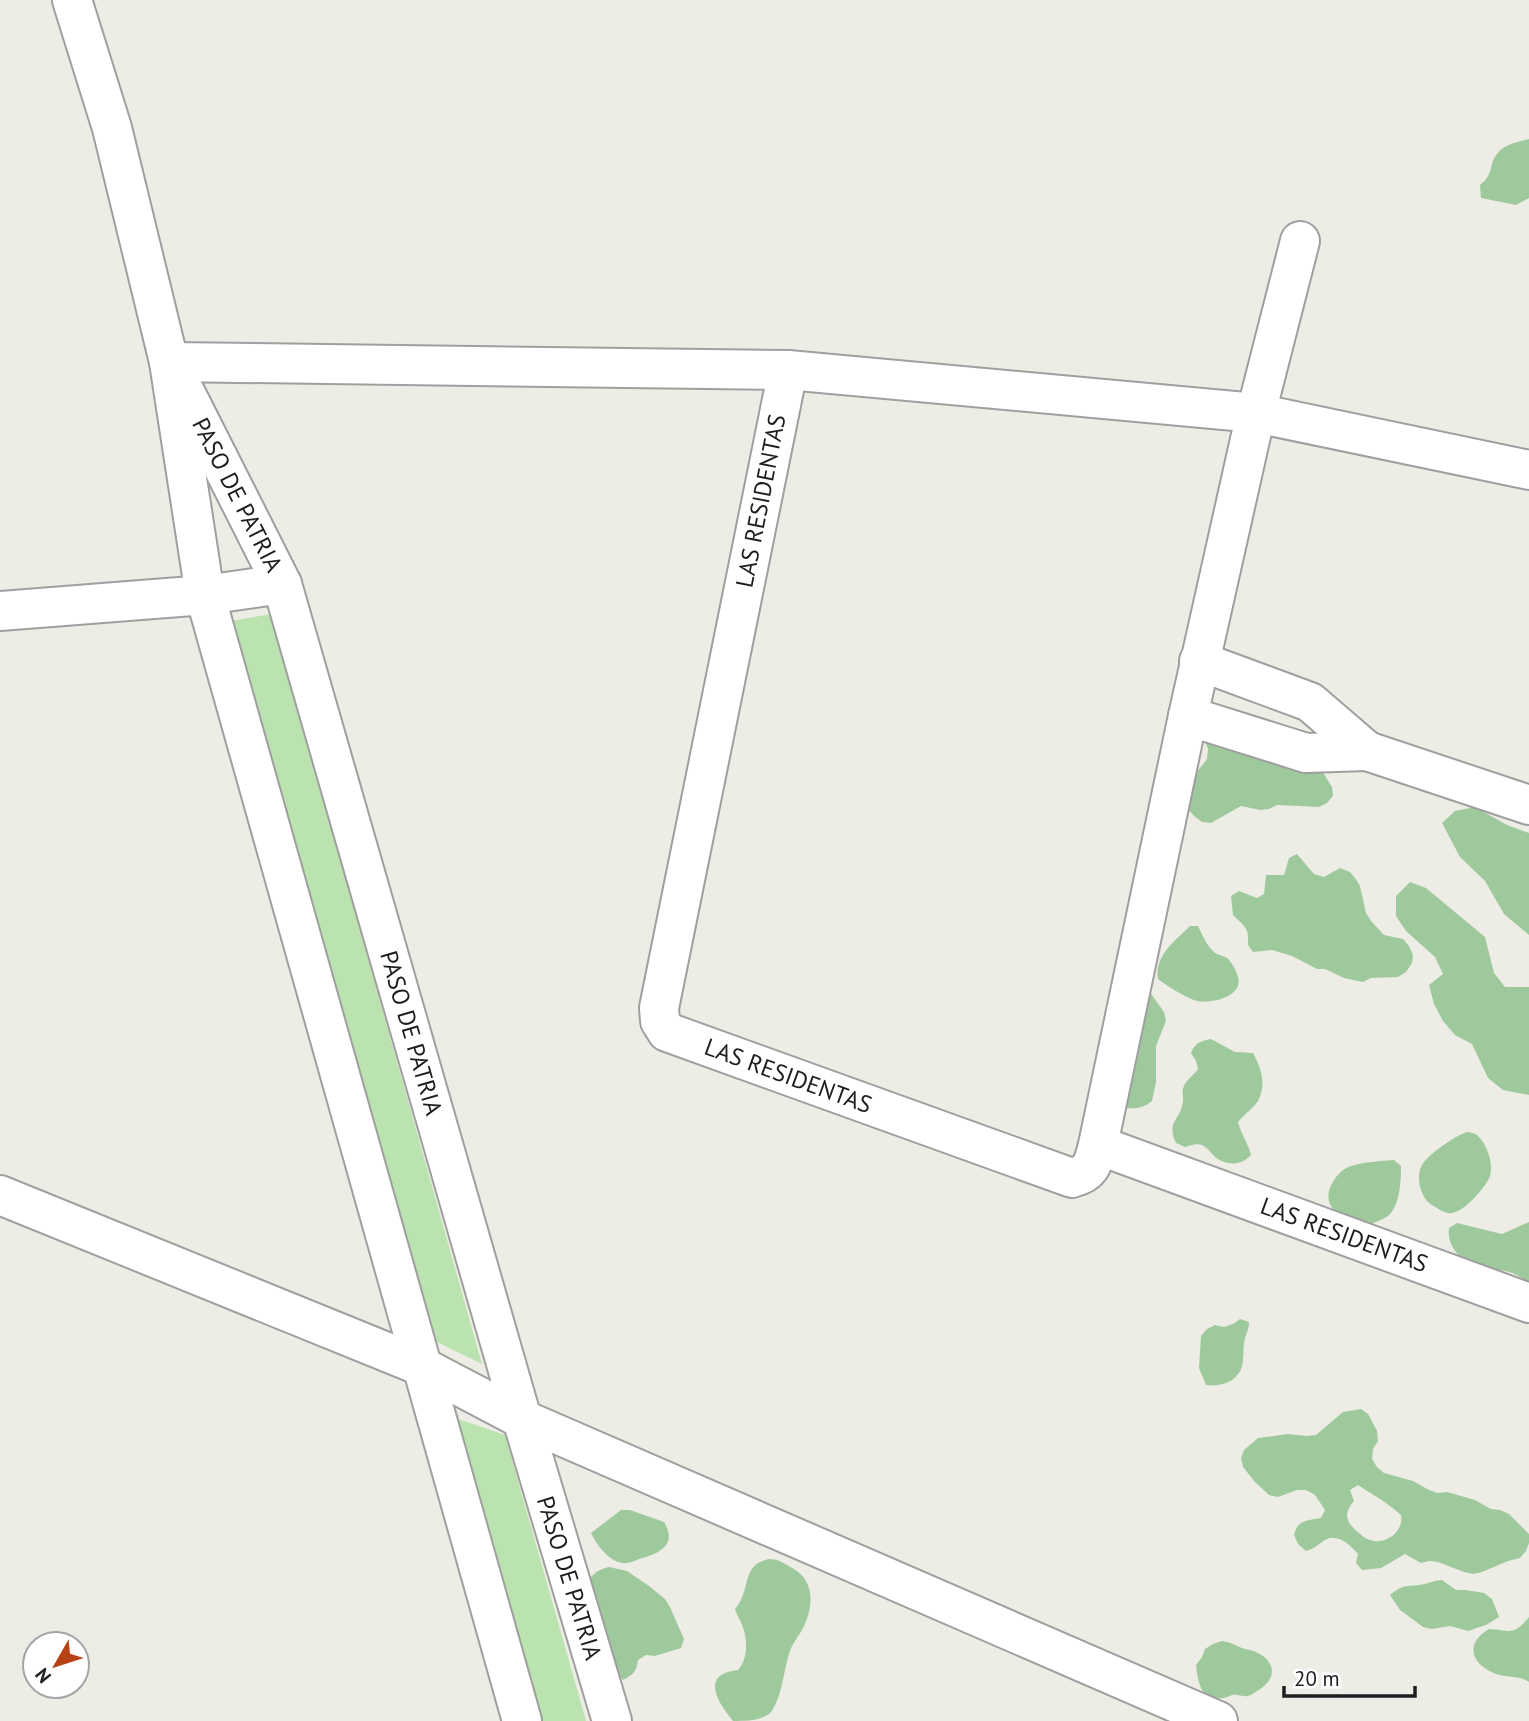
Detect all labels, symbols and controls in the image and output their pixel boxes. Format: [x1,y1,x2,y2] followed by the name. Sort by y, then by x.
[185,412,290,577] street label: PASO DE PATRIA
[729,412,792,590] street label: LAS RESIDENTAS
[373,947,450,1119] street label: PASO DE PATRIA
[700,1031,876,1120] street label: LAS RESIDENTAS
[1256,1190,1432,1279] street label: LAS RESIDENTAS
[530,1492,609,1663] street label: PASO DE PATRIA
[21,1630,91,1700] north arrow
[1284,1654,1415,1698] scale bar
[30,1663,56,1688] text: N
[1294,1665,1340,1692] text: 20 m

